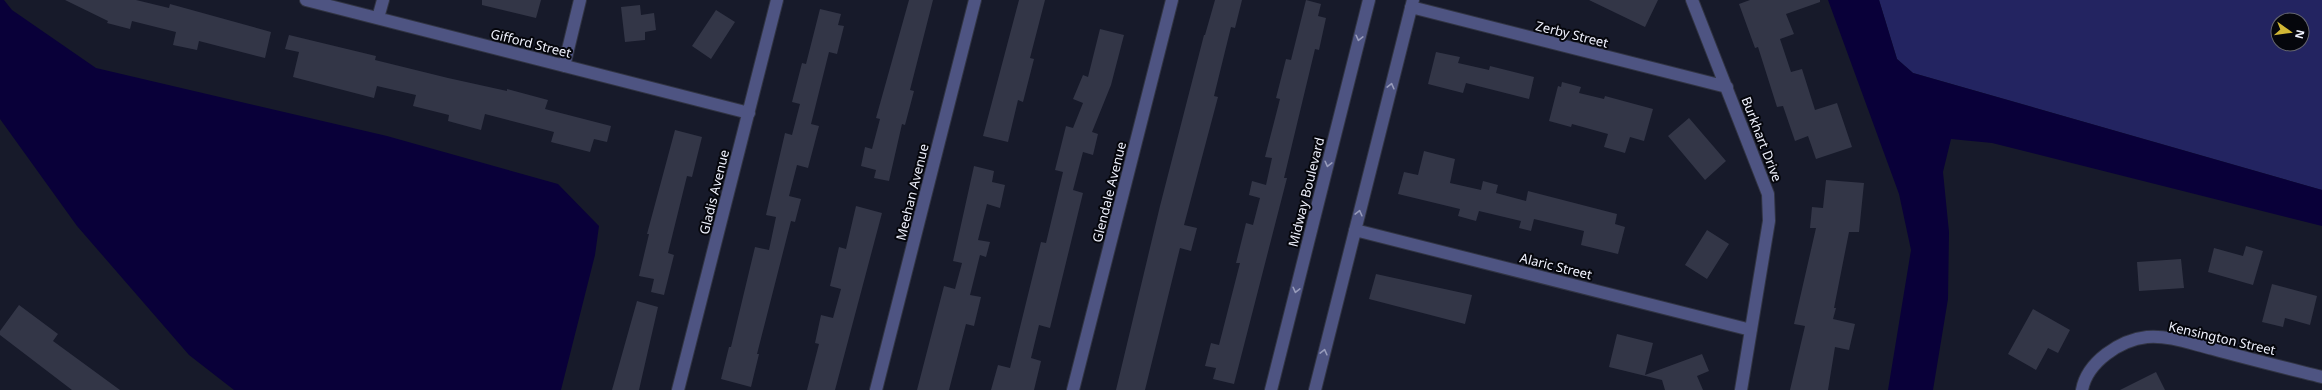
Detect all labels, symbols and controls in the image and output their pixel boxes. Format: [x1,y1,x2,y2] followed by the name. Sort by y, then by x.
[2270,12,2310,52] north arrow
[1534,16,1610,52] street label: Zerby Street
[489,24,573,62] street label: Gifford Street
[2292,28,2309,41] text: N
[1356,35,1364,41] one-way arrow
[1386,83,1395,90] one-way arrow
[1738,94,1786,184] street label: Burkhart Drive
[1284,135,1328,249] street label: Midway Boulevard
[1088,140,1130,244] street label: Glendale Avenue
[891,142,933,242] street label: Meehan Avenue
[695,148,733,236] street label: Gladis Avenue
[1324,161,1332,167] one-way arrow
[1355,209,1363,216] one-way arrow
[1518,248,1594,284] street label: Alaric Street
[1292,286,1301,293] one-way arrow
[2167,317,2278,359] street label: Kensington Street
[1319,349,1328,356] one-way arrow

